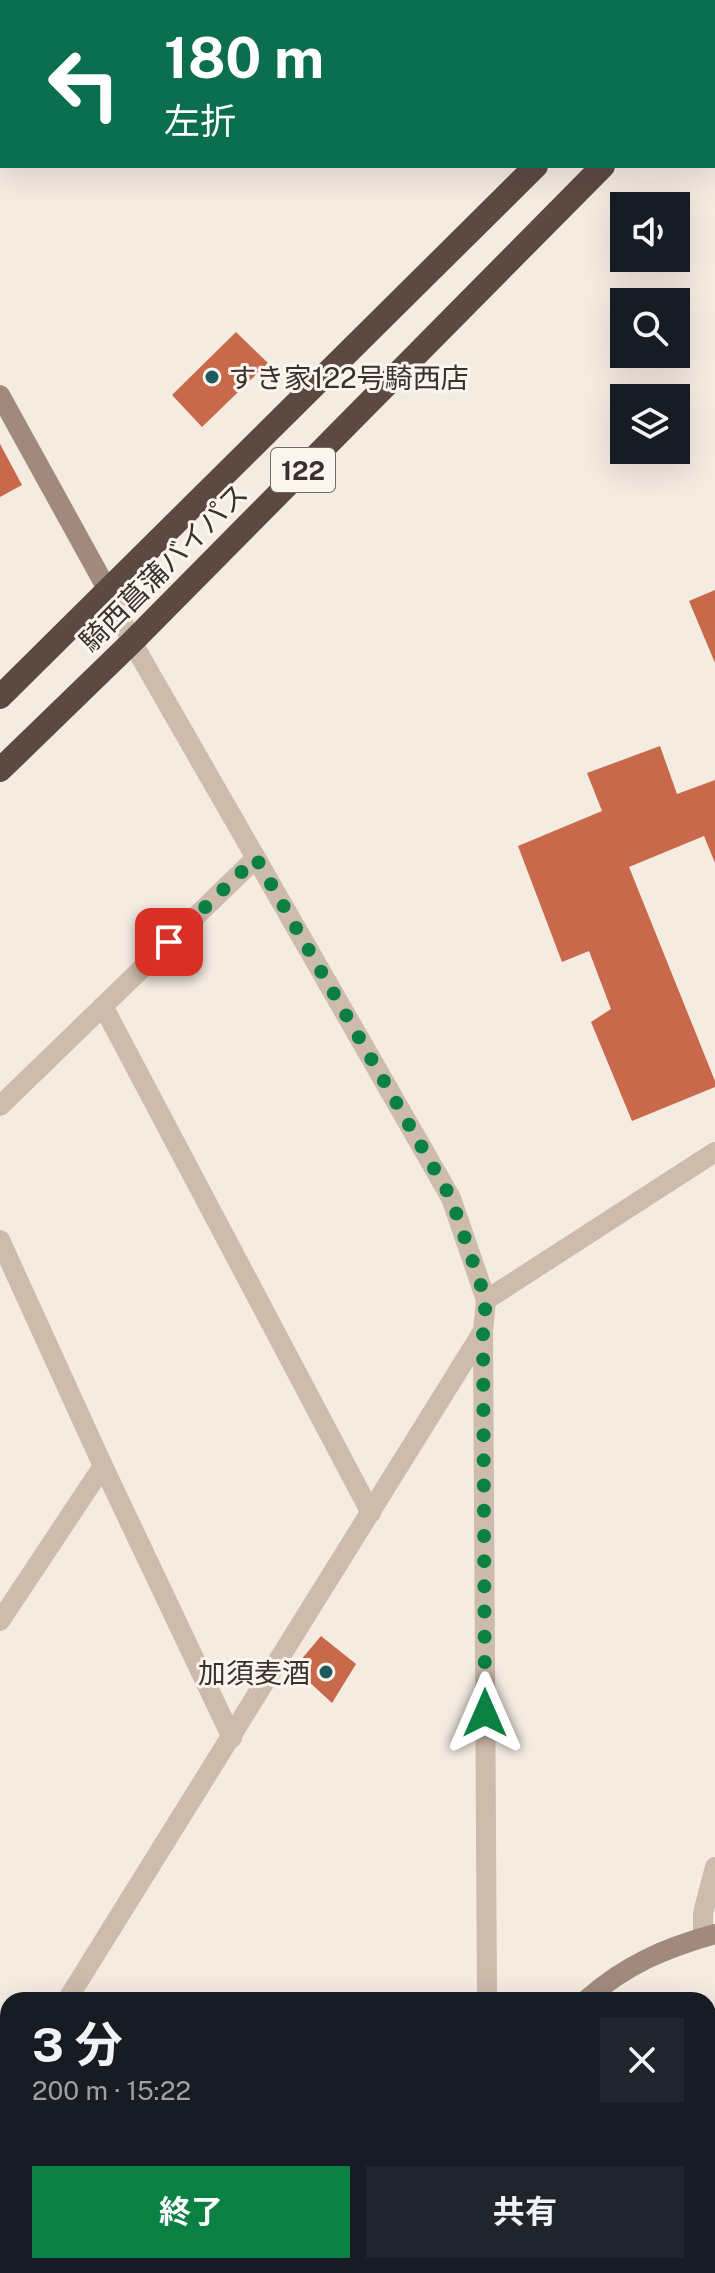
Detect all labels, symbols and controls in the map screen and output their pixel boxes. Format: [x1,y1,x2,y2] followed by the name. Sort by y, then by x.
[164,25,324,91] text: 180 m
[32,32,136,136] icon: left
[164,100,236,142] text: 左折
[610,192,690,464] map controls
[610,192,690,272] button: sound
[610,288,690,368] button: search
[228,361,469,394] place label: すき家122号騎西店
[203,368,221,386] marker: すき家122号騎西店
[610,384,690,464] button: layers
[271,448,335,492] road number: 122
[72,476,254,658] street label: 騎西菖蒲バイパス
[135,908,203,976] pin
[147,920,191,964] icon: arrive
[198,1656,310,1689] place label: 加須麦酒
[317,1663,335,1681] marker: 加須麦酒
[443,1671,527,1755] position arrow
[32,2016,123,2073] text: 3 分
[600,2018,684,2102] button: close
[32,2075,191,2106] text: 200 m · 15:22
[32,2166,350,2258] button: 終了
[366,2166,684,2258] button: 共有

